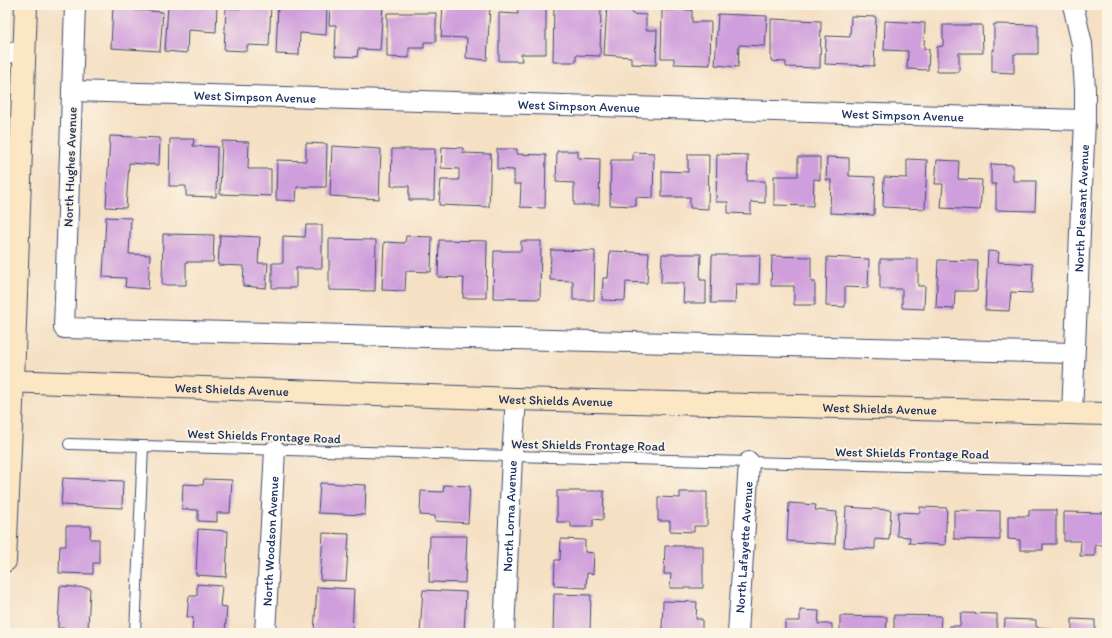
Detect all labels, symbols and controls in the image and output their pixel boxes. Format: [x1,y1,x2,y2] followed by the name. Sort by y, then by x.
[194,87,316,105] street label: West Simpson Avenue
[517,96,640,115] street label: West Simpson Avenue
[841,106,964,124] street label: West Simpson Avenue
[60,107,80,227] street label: North Hughes Avenue
[1071,144,1091,273] street label: North Pleasant Avenue
[174,379,289,399] street label: West Shields Avenue
[498,391,613,409] street label: West Shields Avenue
[822,399,937,417] street label: West Shields Avenue
[187,426,341,446] street label: West Shields Frontage Road
[511,436,665,454] street label: West Shields Frontage Road
[835,444,989,462] street label: West Shields Frontage Road
[499,460,519,572] street label: North Lorna Avenue
[259,476,281,607] street label: North Woodson Avenue
[732,481,755,614] street label: North Lafayette Avenue

